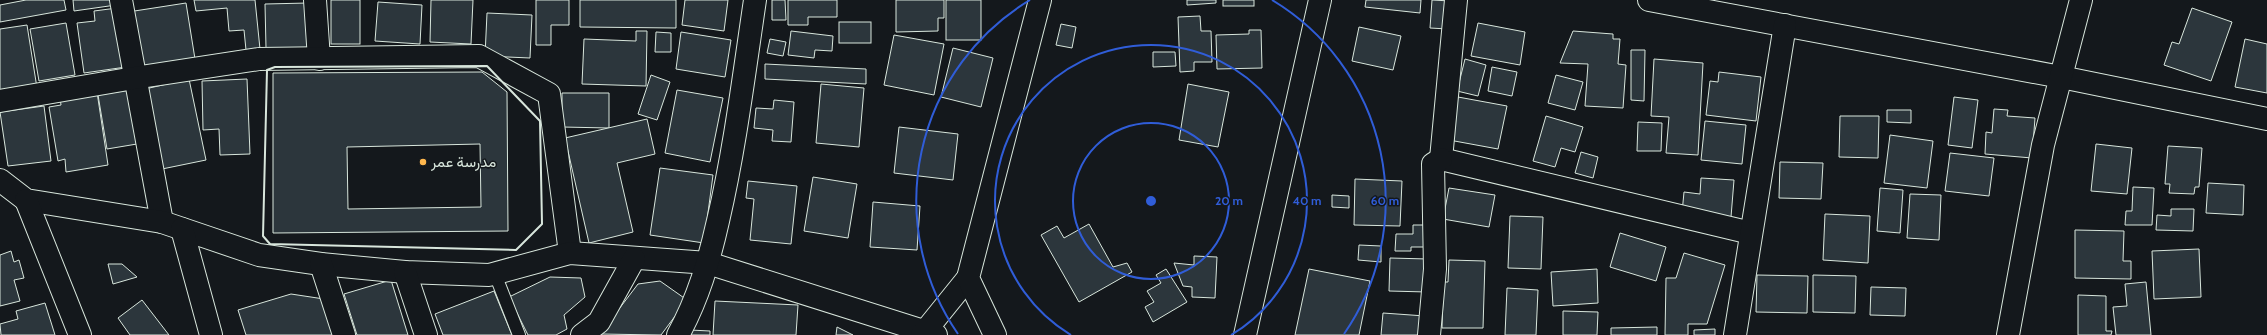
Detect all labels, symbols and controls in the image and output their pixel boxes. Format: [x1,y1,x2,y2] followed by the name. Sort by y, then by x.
[430,153,496,171] place label: مدرسة عمر
[418,157,428,167] marker: مدرسة عمر
[1215,193,1243,208] text: 20 m
[1292,193,1322,208] text: 40 m
[1371,193,1399,208] text: 60 m
[1144,194,1158,208] centre of rings

